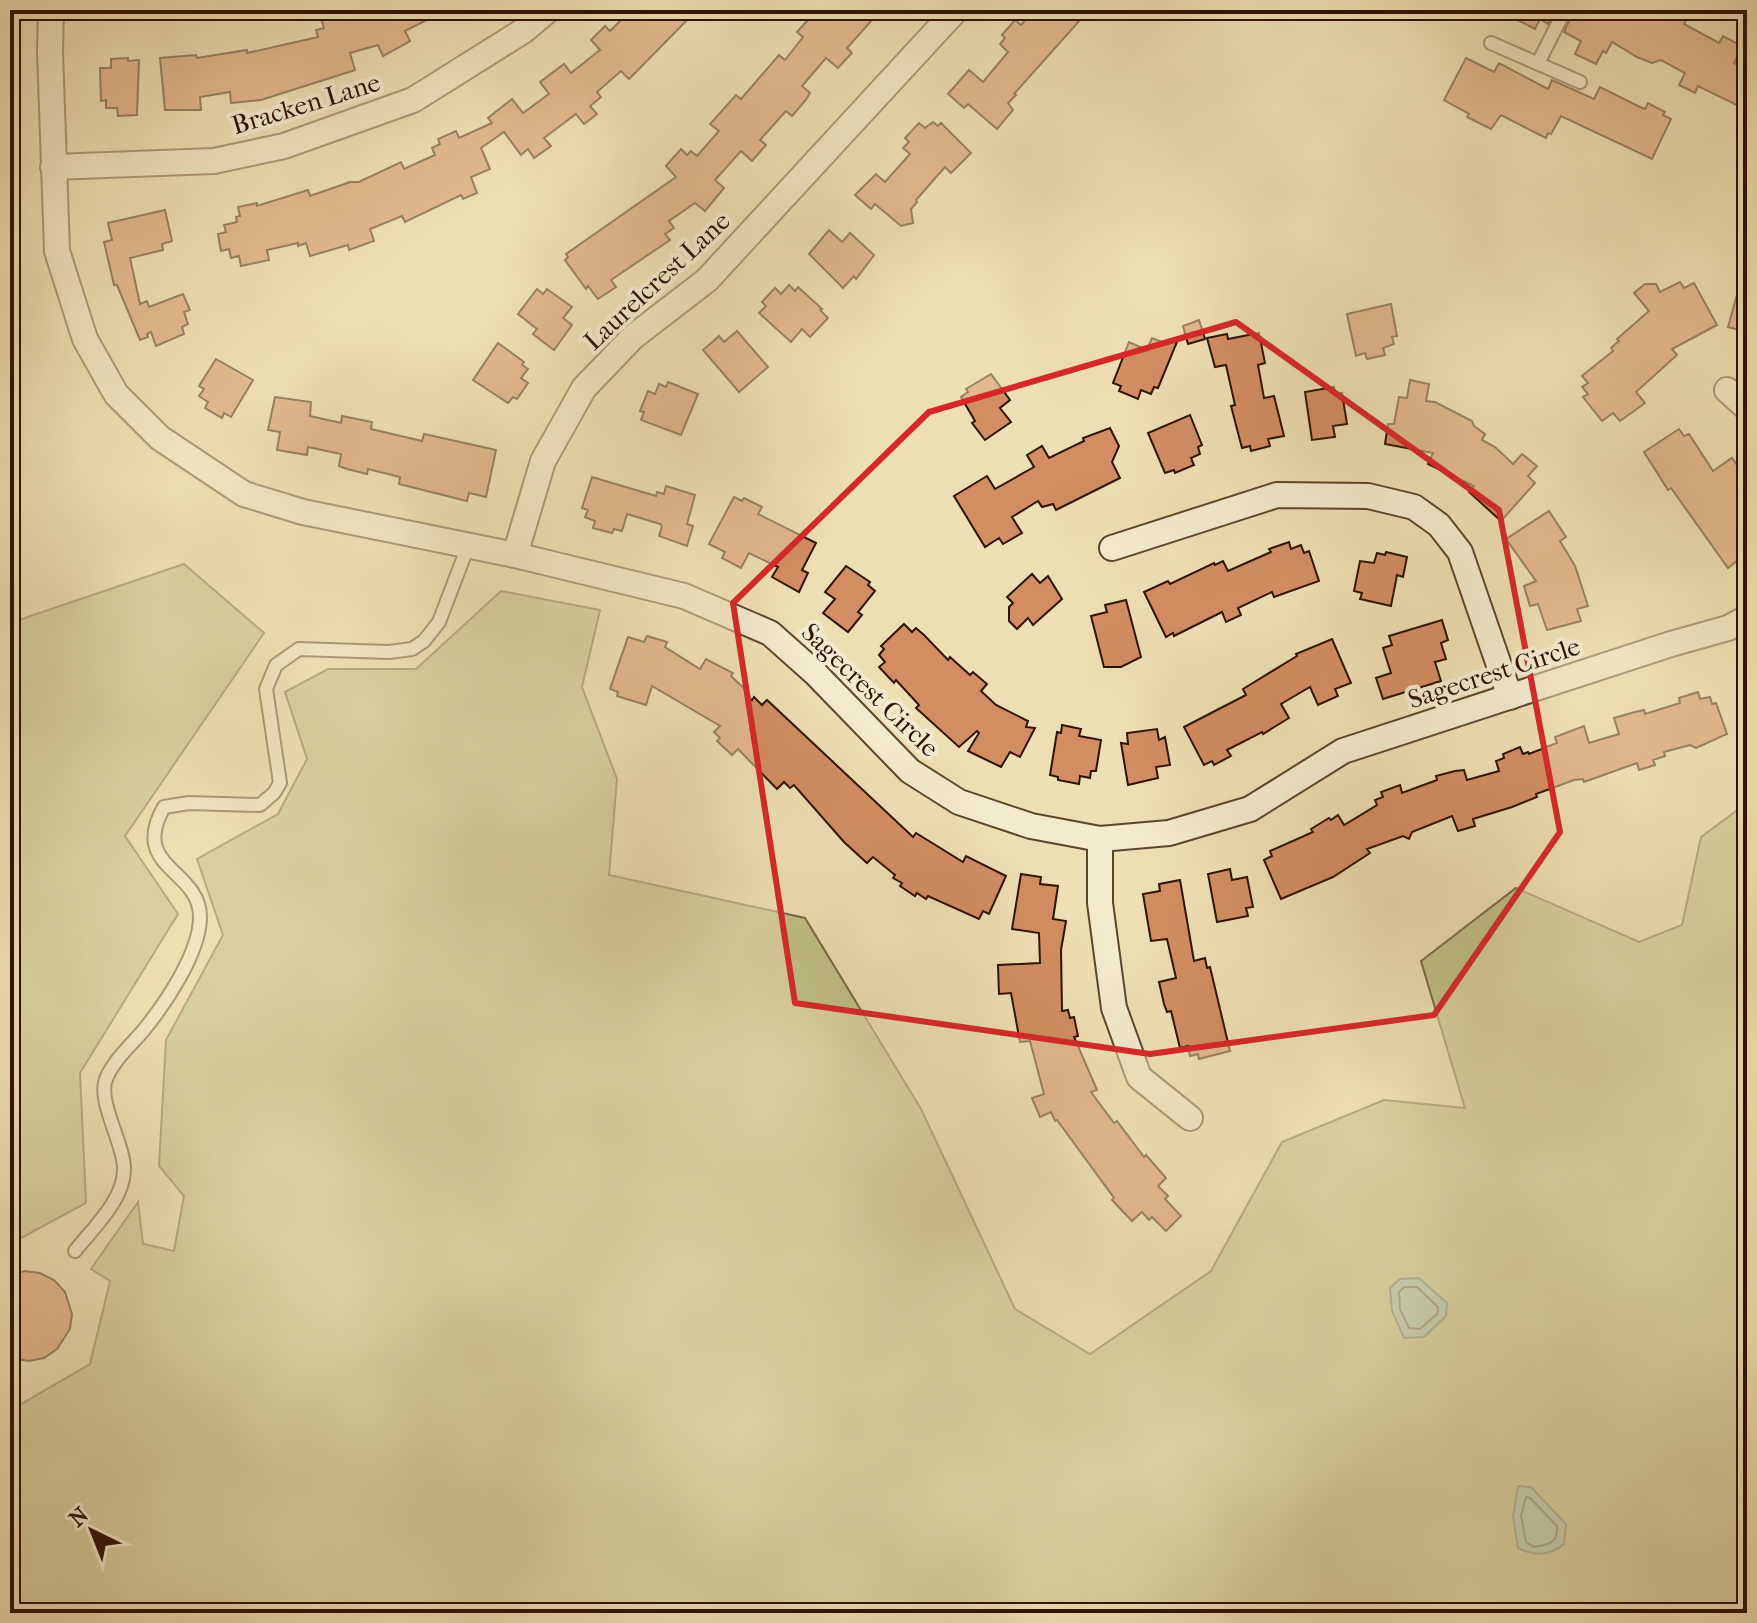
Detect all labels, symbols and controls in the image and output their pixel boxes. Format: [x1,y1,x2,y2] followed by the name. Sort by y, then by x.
[228,67,384,141] street label: Bracken Lane
[578,205,737,357] street label: Laurelcrest Lane
[795,617,945,763] street label: Sagecrest Circle
[1404,631,1584,715] street label: Sagecrest Circle
[52,1491,132,1571] north arrow
[64,1502,94,1532] text: N

